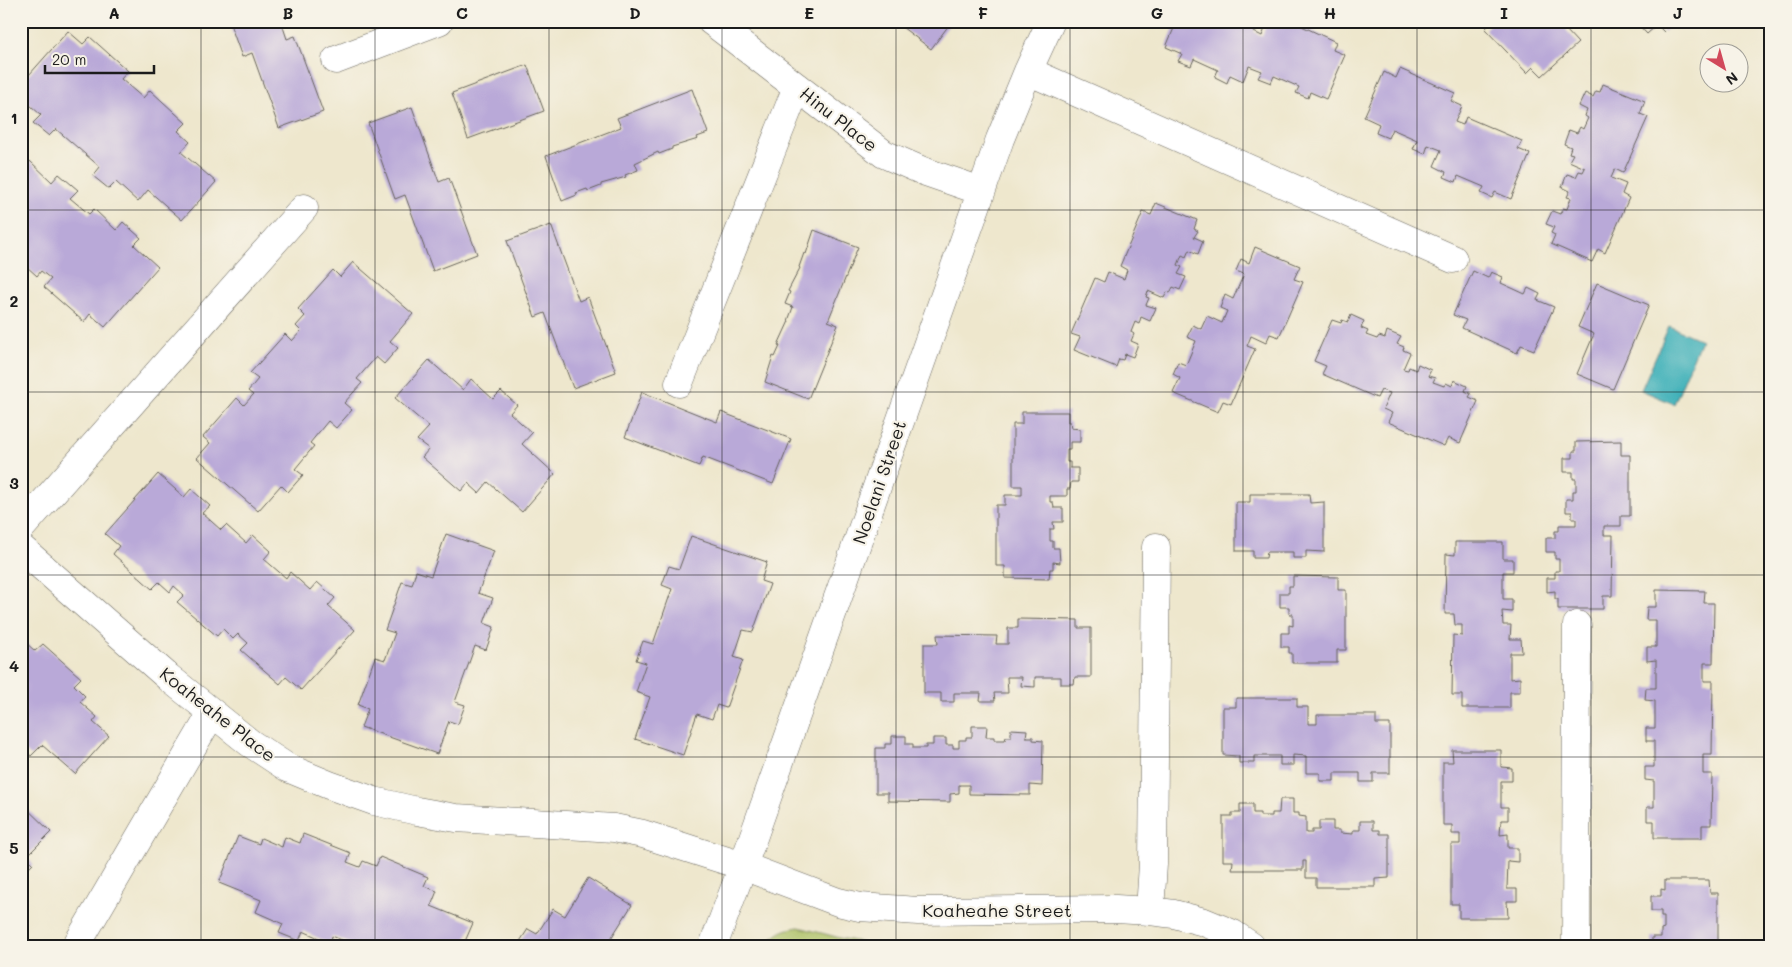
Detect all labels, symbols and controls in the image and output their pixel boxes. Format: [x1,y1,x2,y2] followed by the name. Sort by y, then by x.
[108,2,120,23] text: A
[283,2,293,23] text: B
[456,2,468,23] text: C
[629,2,641,23] text: D
[804,2,814,23] text: E
[978,2,988,23] text: F
[1151,2,1163,23] text: G
[1324,2,1336,23] text: H
[1500,2,1508,23] text: I
[1673,2,1683,23] text: J
[45,42,154,74] scale bar
[1700,42,1750,92] north arrow
[52,49,86,69] text: 20 m
[1722,68,1742,90] text: N
[795,81,883,157] street label: Hinu Place
[10,107,18,128] text: 1
[10,290,19,311] text: 2
[847,417,911,547] street label: Noelani Street
[9,472,19,493] text: 3
[9,655,19,676] text: 4
[155,661,281,767] street label: Koaheahe Place
[9,837,19,858] text: 5
[922,898,1072,922] street label: Koaheahe Street

